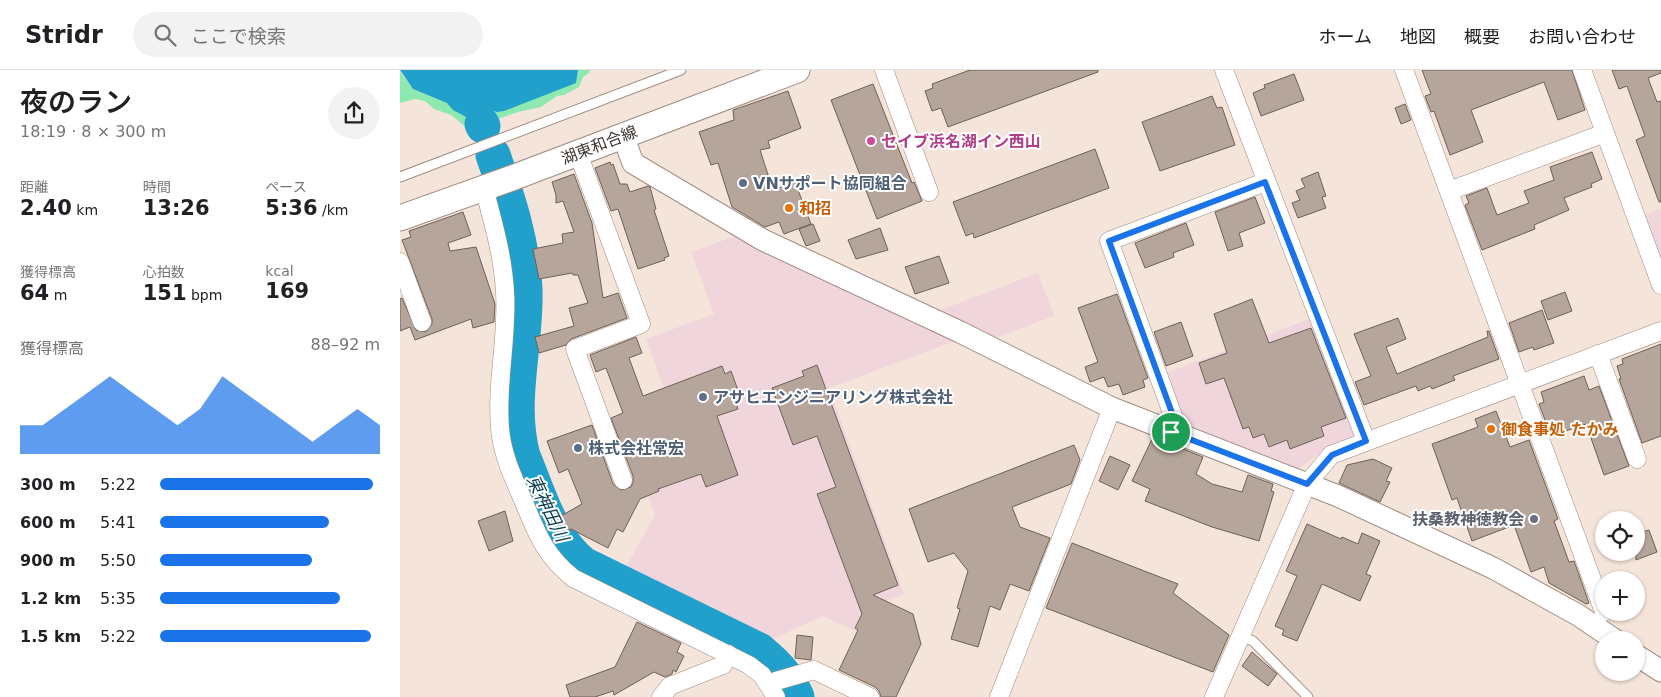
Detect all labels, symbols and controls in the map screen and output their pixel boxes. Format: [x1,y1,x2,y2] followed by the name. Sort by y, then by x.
[133,12,483,57] search box
[25,21,103,49] text: Stridr
[151,21,179,49] icon: search
[191,25,286,47] text: ここで検索
[1319,26,1372,47] text: ホーム
[1400,26,1436,47] text: 地図
[1464,26,1500,47] text: 概要
[1528,26,1636,47] text: お問い合わせ
[20,86,132,119] text: 夜のラン
[328,87,380,139] button: share
[20,122,166,141] text: 18:19 · 8 × 300 m
[558,122,640,168] street label: 湖東和合線
[881,132,1041,151] place label: セイブ浜名湖イン西山
[865,135,877,147] marker: セイブ浜名湖イン西山
[753,174,907,193] place label: VNサポート協同組合
[737,177,749,189] marker: VNサポート協同組合
[20,179,48,195] text: 距離
[143,179,171,195] text: 時間
[265,179,307,195] text: ペース
[20,196,72,220] text: 2.40
[143,196,210,220] text: 13:26
[265,196,318,220] text: 5:36
[799,199,831,218] place label: 和招
[72,202,98,218] text: km
[318,202,348,218] text: /km
[783,202,795,214] marker: 和招
[265,263,294,279] text: kcal
[20,264,76,280] text: 獲得標高
[143,264,185,280] text: 心拍数
[265,279,309,303] text: 169
[20,281,49,305] text: 64
[143,281,187,305] text: 151
[49,287,67,303] text: m
[187,287,222,303] text: bpm
[311,335,380,354] text: 88–92 m
[20,339,84,358] text: 獲得標高
[713,388,953,407] place label: アサヒエンジニアリング株式会社
[697,391,709,403] marker: アサヒエンジニアリング株式会社
[1150,411,1192,453] pin
[1157,418,1185,446] icon: arrive
[1501,420,1619,439] place label: 御食事処 たかみ
[1485,423,1497,435] marker: 御食事処 たかみ
[588,439,684,458] place label: 株式会社常宏
[572,442,584,454] marker: 株式会社常宏
[523,471,574,547] water label: 東神田川
[20,475,76,494] text: 300 m
[100,475,136,494] text: 5:22
[1412,510,1524,529] place label: 扶桑教神徳教会
[1595,511,1645,681] map controls
[1595,511,1645,561] button: locate
[20,513,76,532] text: 600 m
[100,513,136,532] text: 5:41
[1528,513,1540,525] marker: 扶桑教神徳教会
[20,551,76,570] text: 900 m
[100,551,136,570] text: 5:50
[1595,571,1645,621] button: +
[20,589,81,608] text: 1.2 km
[100,589,136,608] text: 5:35
[20,627,81,646] text: 1.5 km
[100,627,136,646] text: 5:22
[1595,631,1645,681] button: −

